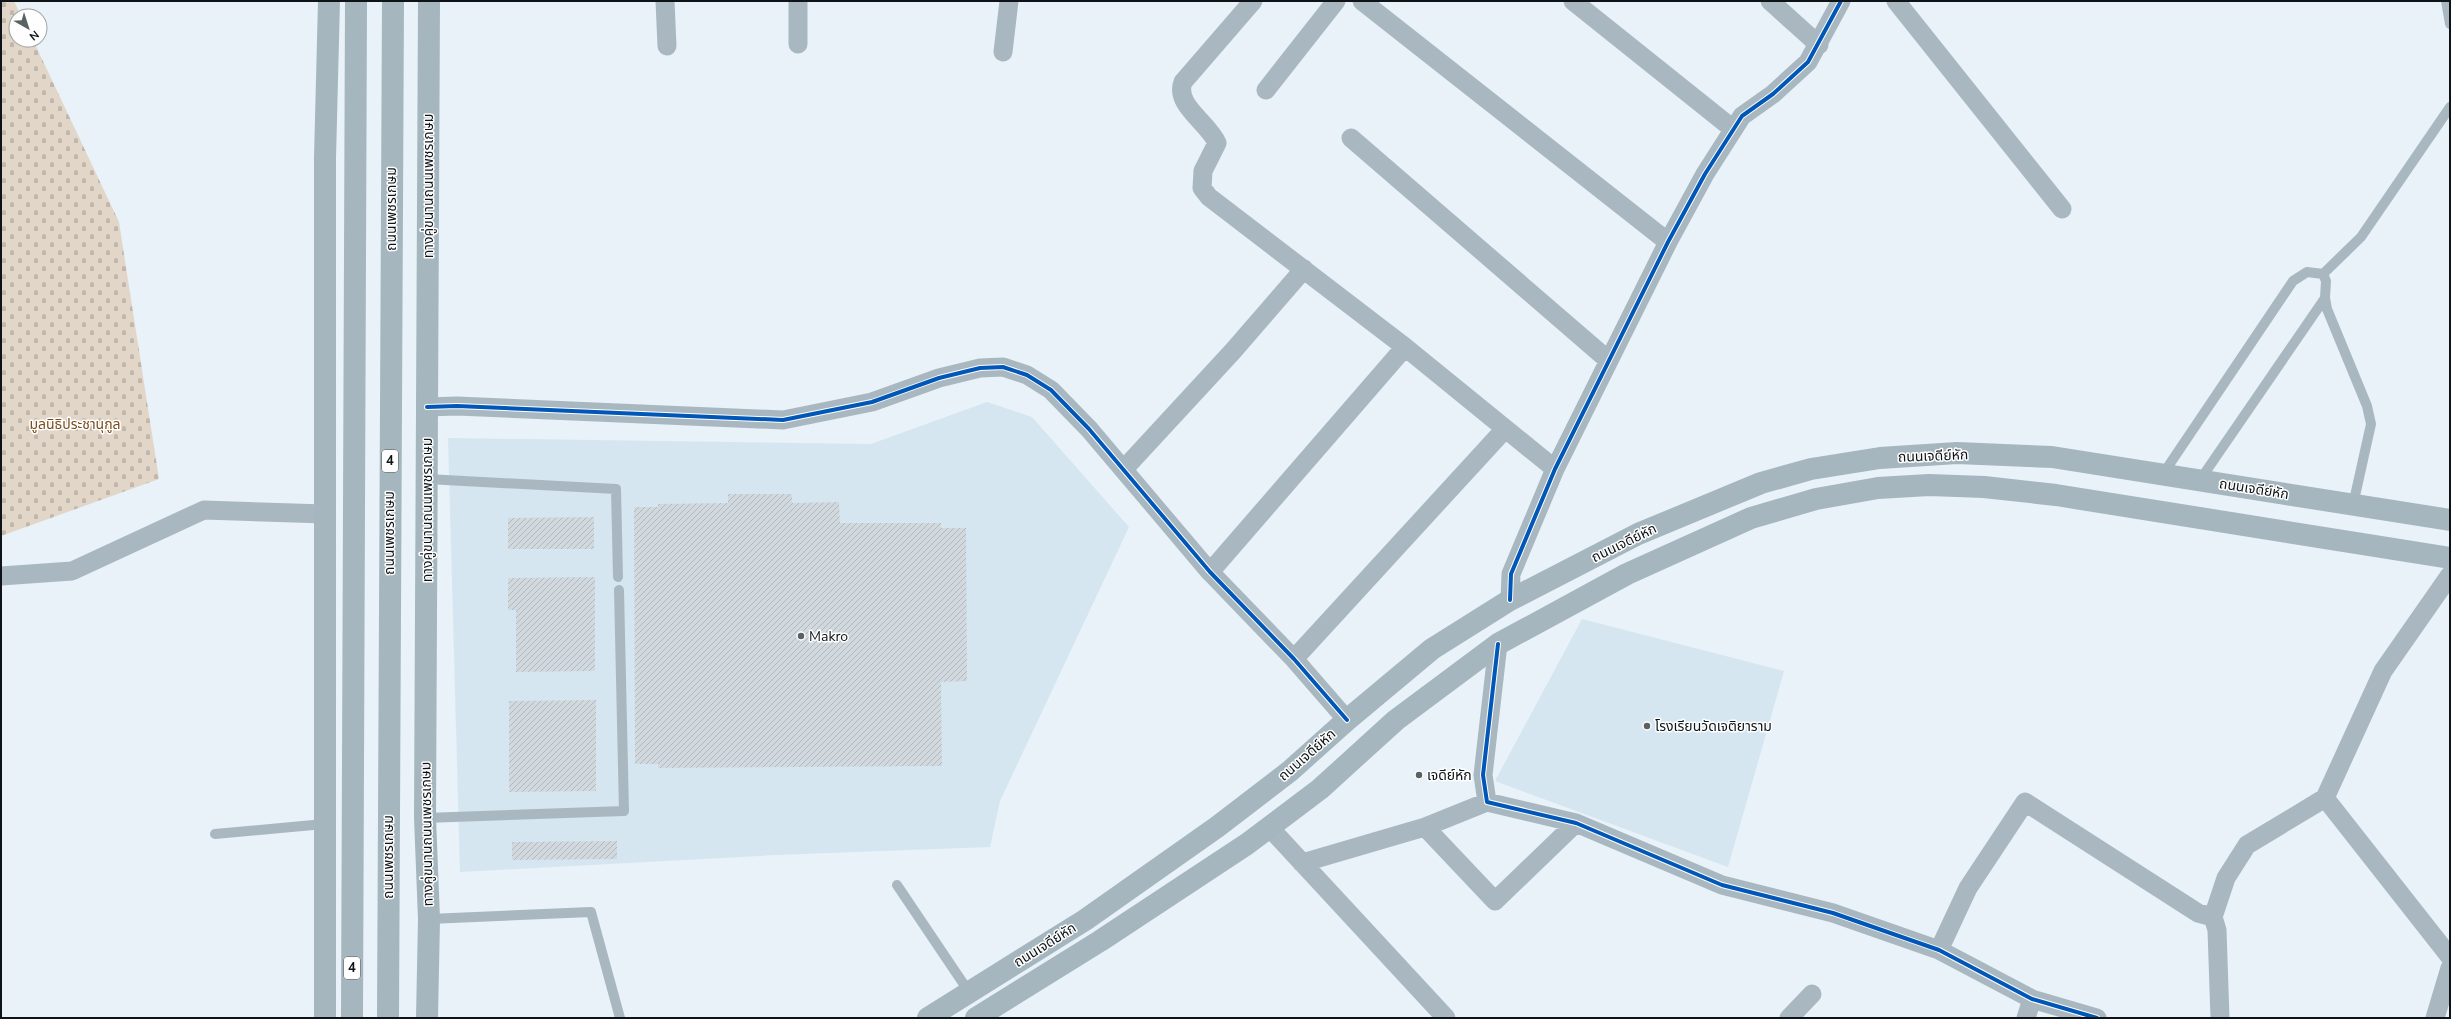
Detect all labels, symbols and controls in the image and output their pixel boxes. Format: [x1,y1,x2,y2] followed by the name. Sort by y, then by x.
[8,8,48,48] north arrow
[26,27,42,44] text: N
[419,114,438,258] street label: ทางคู่ขนานถนนเพชรเกษม
[382,167,401,251] street label: ถนนเพชรเกษม
[29,415,121,434] park label: มูลนิธิประชานุกูล
[418,438,437,582] street label: ทางคู่ขนานถนนเพชรเกษม
[1898,445,1968,467] street label: ถนนเจดีย์หัก
[382,450,398,472] road number: 4
[2218,474,2290,504] street label: ถนนเจดีย์หัก
[380,491,399,575] street label: ถนนเพชรเกษม
[1588,519,1660,567] street label: ถนนเจดีย์หัก
[809,627,848,646] place label: Makro
[796,631,806,641] marker: Makro
[1655,717,1772,736] place label: โรงเรียนวัดเจติยาราม
[1642,721,1652,731] marker: โรงเรียนวัดเจติยาราม
[1274,725,1340,785] street label: ถนนเจดีย์หัก
[416,762,438,906] street label: ทางคู่ขนานถนนเพชรเกษม
[1427,766,1472,785] place label: เจดีย์หัก
[1414,770,1424,780] marker: เจดีย์หัก
[379,815,398,899] street label: ถนนเพชรเกษม
[1010,918,1080,972] street label: ถนนเจดีย์หัก
[344,957,360,979] road number: 4

